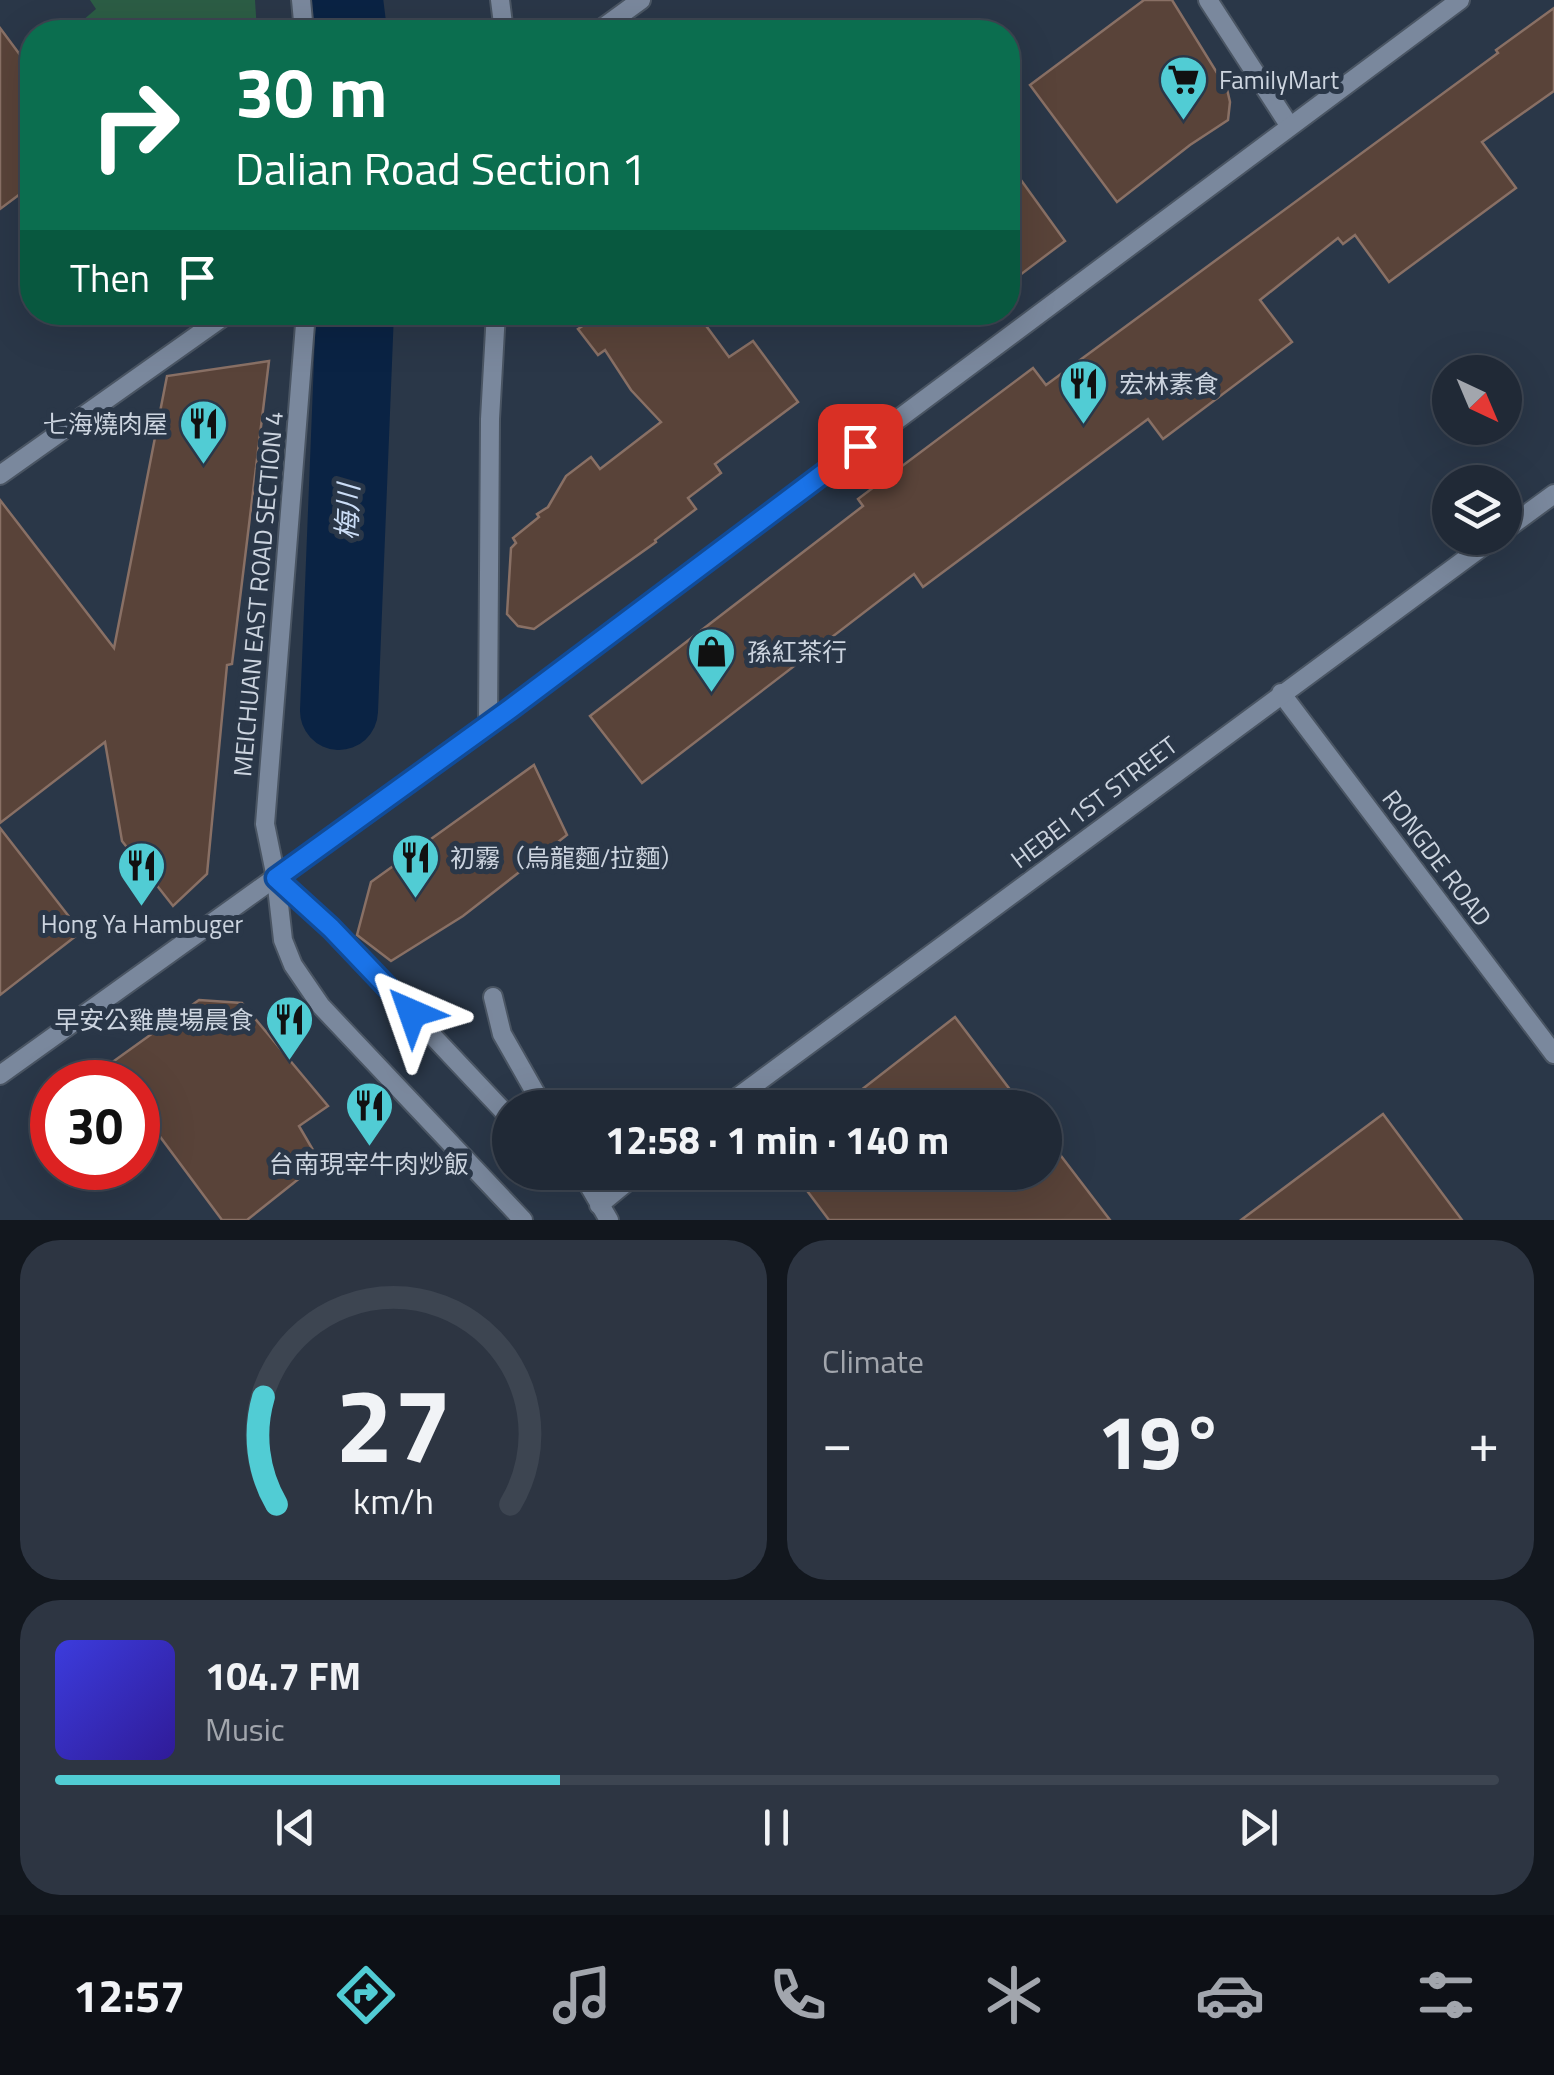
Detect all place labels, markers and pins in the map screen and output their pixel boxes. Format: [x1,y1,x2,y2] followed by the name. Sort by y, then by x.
[1158,54,1210,122] supermarket icon: FamilyMart
[1219,61,1339,99] place label: FamilyMart
[1058,358,1110,426] restaurant icon: 宏林素食
[1119,365,1219,403] place label: 宏林素食
[177,398,229,466] restaurant icon: 七海燒肉屋
[818,404,903,489] pin
[43,405,168,443] place label: 七海燒肉屋
[686,626,738,694] shop icon: 孫紅茶行
[747,633,847,671] place label: 孫紅茶行
[389,832,441,900] restaurant icon: 初霧（烏龍麵/拉麵）
[450,839,685,877] place label: 初霧（烏龍麵/拉麵）
[116,840,168,908] restaurant icon: Hong Ya Hambuger
[41,905,244,943] place label: Hong Ya Hambuger
[263,994,315,1062] restaurant icon: 早安公雞農場晨食
[54,1001,254,1039] place label: 早安公雞農場晨食
[343,1080,395,1148] restaurant icon: 台南現宰牛肉炒飯
[269,1145,469,1183] place label: 台南現宰牛肉炒飯

